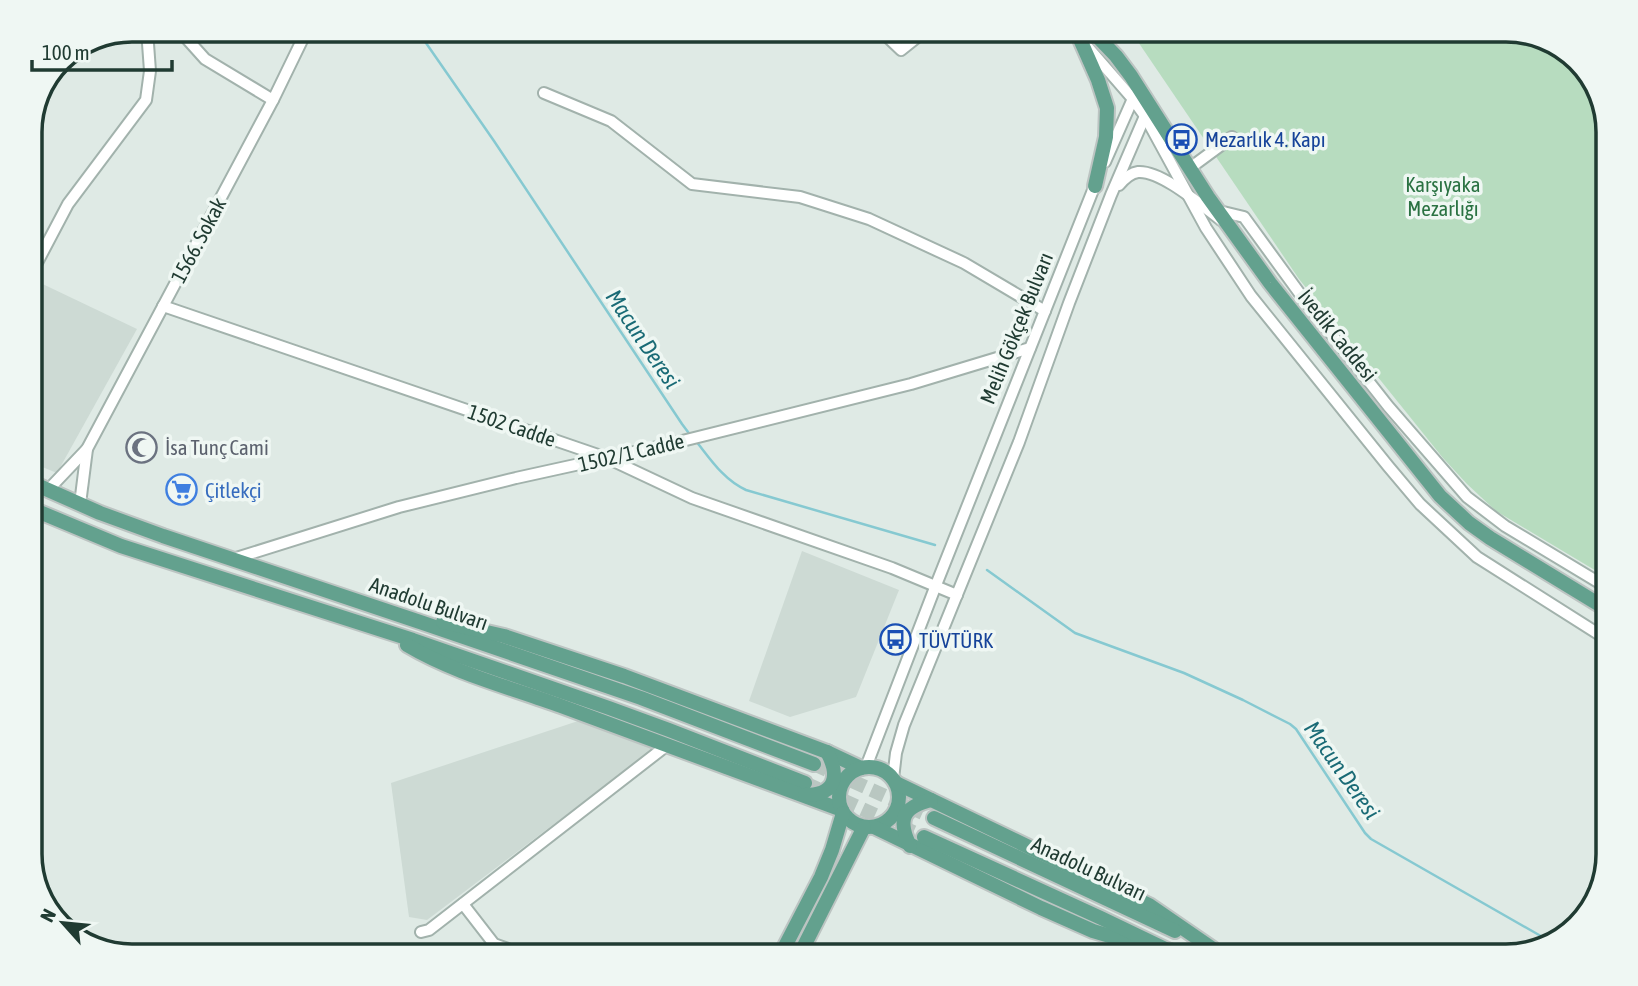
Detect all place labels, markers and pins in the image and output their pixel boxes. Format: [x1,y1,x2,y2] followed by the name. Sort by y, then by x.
[1165,122,1199,156] bus stop icon: Mezarlık 4. Kapı
[1205,127,1326,151] place label: Mezarlık 4. Kapı
[125,430,159,464] mosque icon: İsa Tunç Cami
[165,435,269,459] place label: İsa Tunç Cami
[165,473,199,507] supermarket icon: Çitlekçi
[205,478,262,502] place label: Çitlekçi
[879,623,913,657] bus stop icon: TÜVTÜRK
[919,628,994,652] place label: TÜVTÜRK

